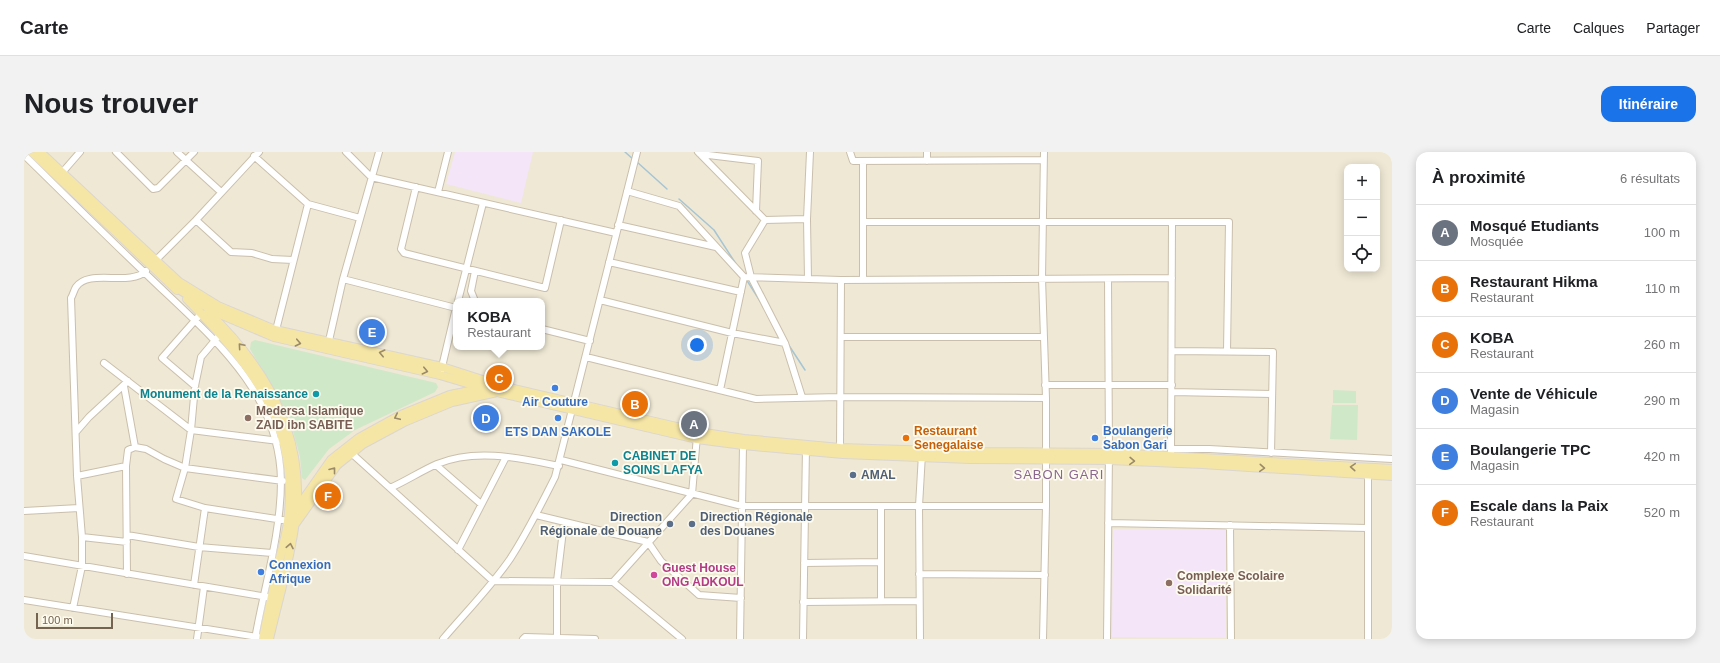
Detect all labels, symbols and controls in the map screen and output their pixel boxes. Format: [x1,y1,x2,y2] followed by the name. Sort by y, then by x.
[20,17,69,38] text: Carte
[1517,20,1551,36] text: Carte
[1573,20,1624,36] text: Calques
[1646,20,1700,36] text: Partager
[1601,86,1696,122] button: Itinéraire
[24,88,198,119] text: Nous trouver
[1344,164,1380,272] map controls
[1344,164,1380,200] button: +
[1432,168,1526,187] text: À proximité
[1620,171,1680,186] text: 6 résultats
[1344,200,1380,236] button: −
[1470,217,1599,234] text: Mosqué Etudiants
[1440,225,1450,240] text: A
[1644,225,1680,240] text: 100 m
[1470,234,1523,249] text: Mosquée
[1344,236,1380,272] button: locate
[1470,273,1598,290] text: Restaurant Hikma
[1440,281,1450,296] text: B
[1645,281,1680,296] text: 110 m
[1470,290,1534,305] text: Restaurant
[453,298,545,350] popup
[467,308,511,325] text: KOBA
[359,317,385,347] pin: E
[467,325,531,340] text: Restaurant
[1470,329,1514,346] text: KOBA
[687,335,707,355] your location
[1440,337,1450,352] text: C
[1644,337,1680,352] text: 260 m
[295,338,301,346] one-way arrow
[238,344,245,351] one-way arrow
[1470,346,1534,361] text: Restaurant
[379,350,385,358] one-way arrow
[486,363,512,393] pin: C
[421,366,428,375] one-way arrow
[550,383,560,393] marker: Air Couture
[1470,385,1598,402] text: Vente de Véhicule
[140,387,308,401] place label: Monument de la Renaissance
[311,389,321,399] marker: Monument de la Renaissance
[622,389,648,419] pin: B
[1440,393,1450,408] text: D
[1644,393,1680,408] text: 290 m
[522,395,588,409] place label: Air Couture
[1470,402,1519,417] text: Magasin
[473,403,499,433] pin: D
[256,404,364,432] place label: Medersa Islamique ZAID ibn SABITE
[681,409,707,439] pin: A
[394,412,401,420] one-way arrow
[243,413,253,423] marker: Medersa Islamique ZAID ibn SABITE
[553,413,563,423] marker: ETS DAN SAKOLE
[914,424,984,452] place label: Restaurant Senegalaise
[1103,424,1173,452] place label: Boulangerie Sabon Gari
[505,425,611,439] place label: ETS DAN SAKOLE
[901,433,911,443] marker: Restaurant Senegalaise
[1090,433,1100,443] marker: Boulangerie Sabon Gari
[1470,441,1591,458] text: Boulangerie TPC
[623,449,703,477] place label: CABINET DE SOINS LAFYA
[1441,449,1449,464] text: E
[1644,449,1680,464] text: 420 m
[1129,457,1135,465] one-way arrow
[610,458,620,468] marker: CABINET DE SOINS LAFYA
[1470,458,1519,473] text: Magasin
[1350,462,1356,471] one-way arrow
[1259,463,1265,472] one-way arrow
[329,467,336,474] one-way arrow
[1014,467,1104,482] district label: SABON GARI
[861,468,896,482] place label: AMAL
[848,470,858,480] marker: AMAL
[315,481,341,511] pin: F
[1470,497,1608,514] text: Escale dans la Paix
[1441,505,1449,520] text: F
[1644,505,1680,520] text: 520 m
[540,510,662,538] place label: Direction Régionale de Douane
[700,510,813,538] place label: Direction Régionale des Douanes
[1470,514,1534,529] text: Restaurant
[665,519,675,529] marker: Direction Régionale de Douane
[687,519,697,529] marker: Direction Régionale des Douanes
[286,543,294,550] one-way arrow
[269,558,331,586] place label: Connexion Afrique
[662,561,744,589] place label: Guest House ONG ADKOUL
[256,567,266,577] marker: Connexion Afrique
[1177,569,1285,597] place label: Complexe Scolaire Solidarité
[649,570,659,580] marker: Guest House ONG ADKOUL
[1164,578,1174,588] marker: Complexe Scolaire Solidarité
[36,611,113,630] scale bar
[42,614,73,626] text: 100 m

